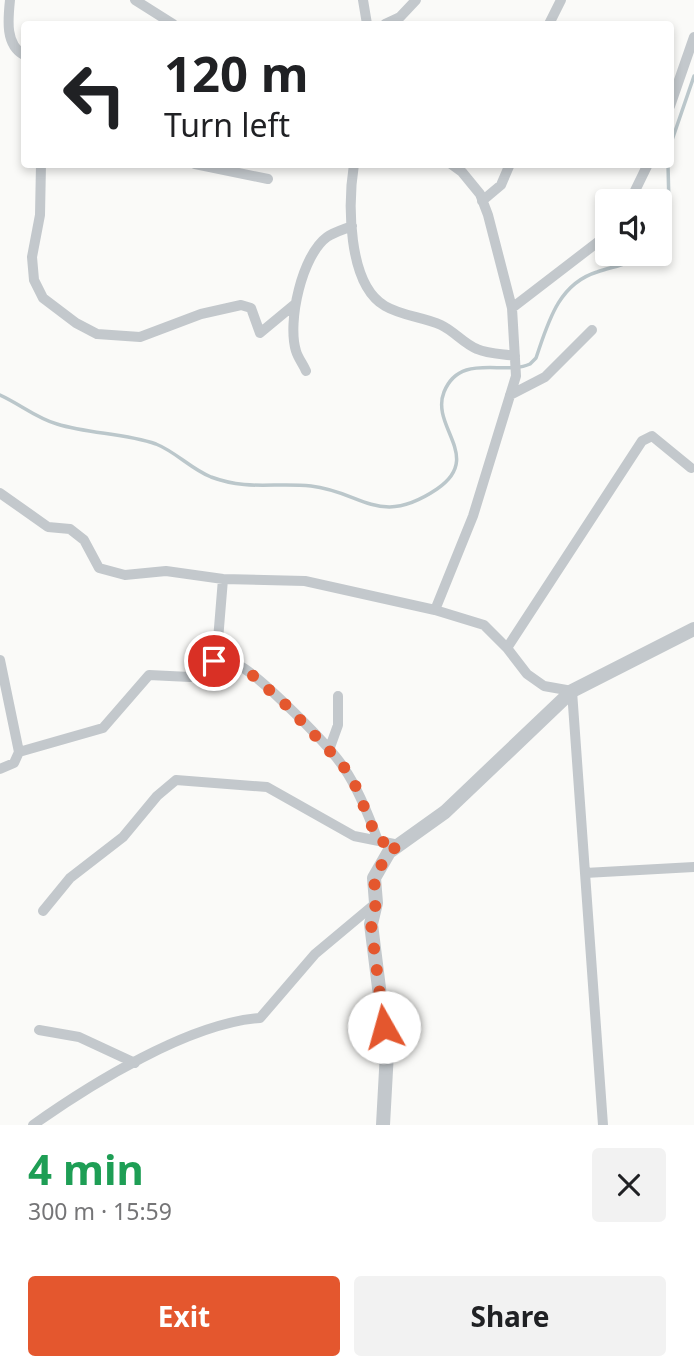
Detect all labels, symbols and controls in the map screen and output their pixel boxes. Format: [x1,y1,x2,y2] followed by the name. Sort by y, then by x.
[164,40,309,106] text: 120 m
[49,49,140,140] icon: left
[164,103,290,146] text: Turn left
[595,189,672,266] map controls
[595,189,672,266] button: sound
[184,631,244,691] pin
[195,642,233,680] icon: arrive
[347,990,421,1064] position arrow
[28,1140,144,1197] text: 4 min
[592,1148,666,1222] button: close
[28,1195,172,1227] text: 300 m · 15:59
[28,1276,340,1356] button: Exit
[354,1276,666,1356] button: Share

